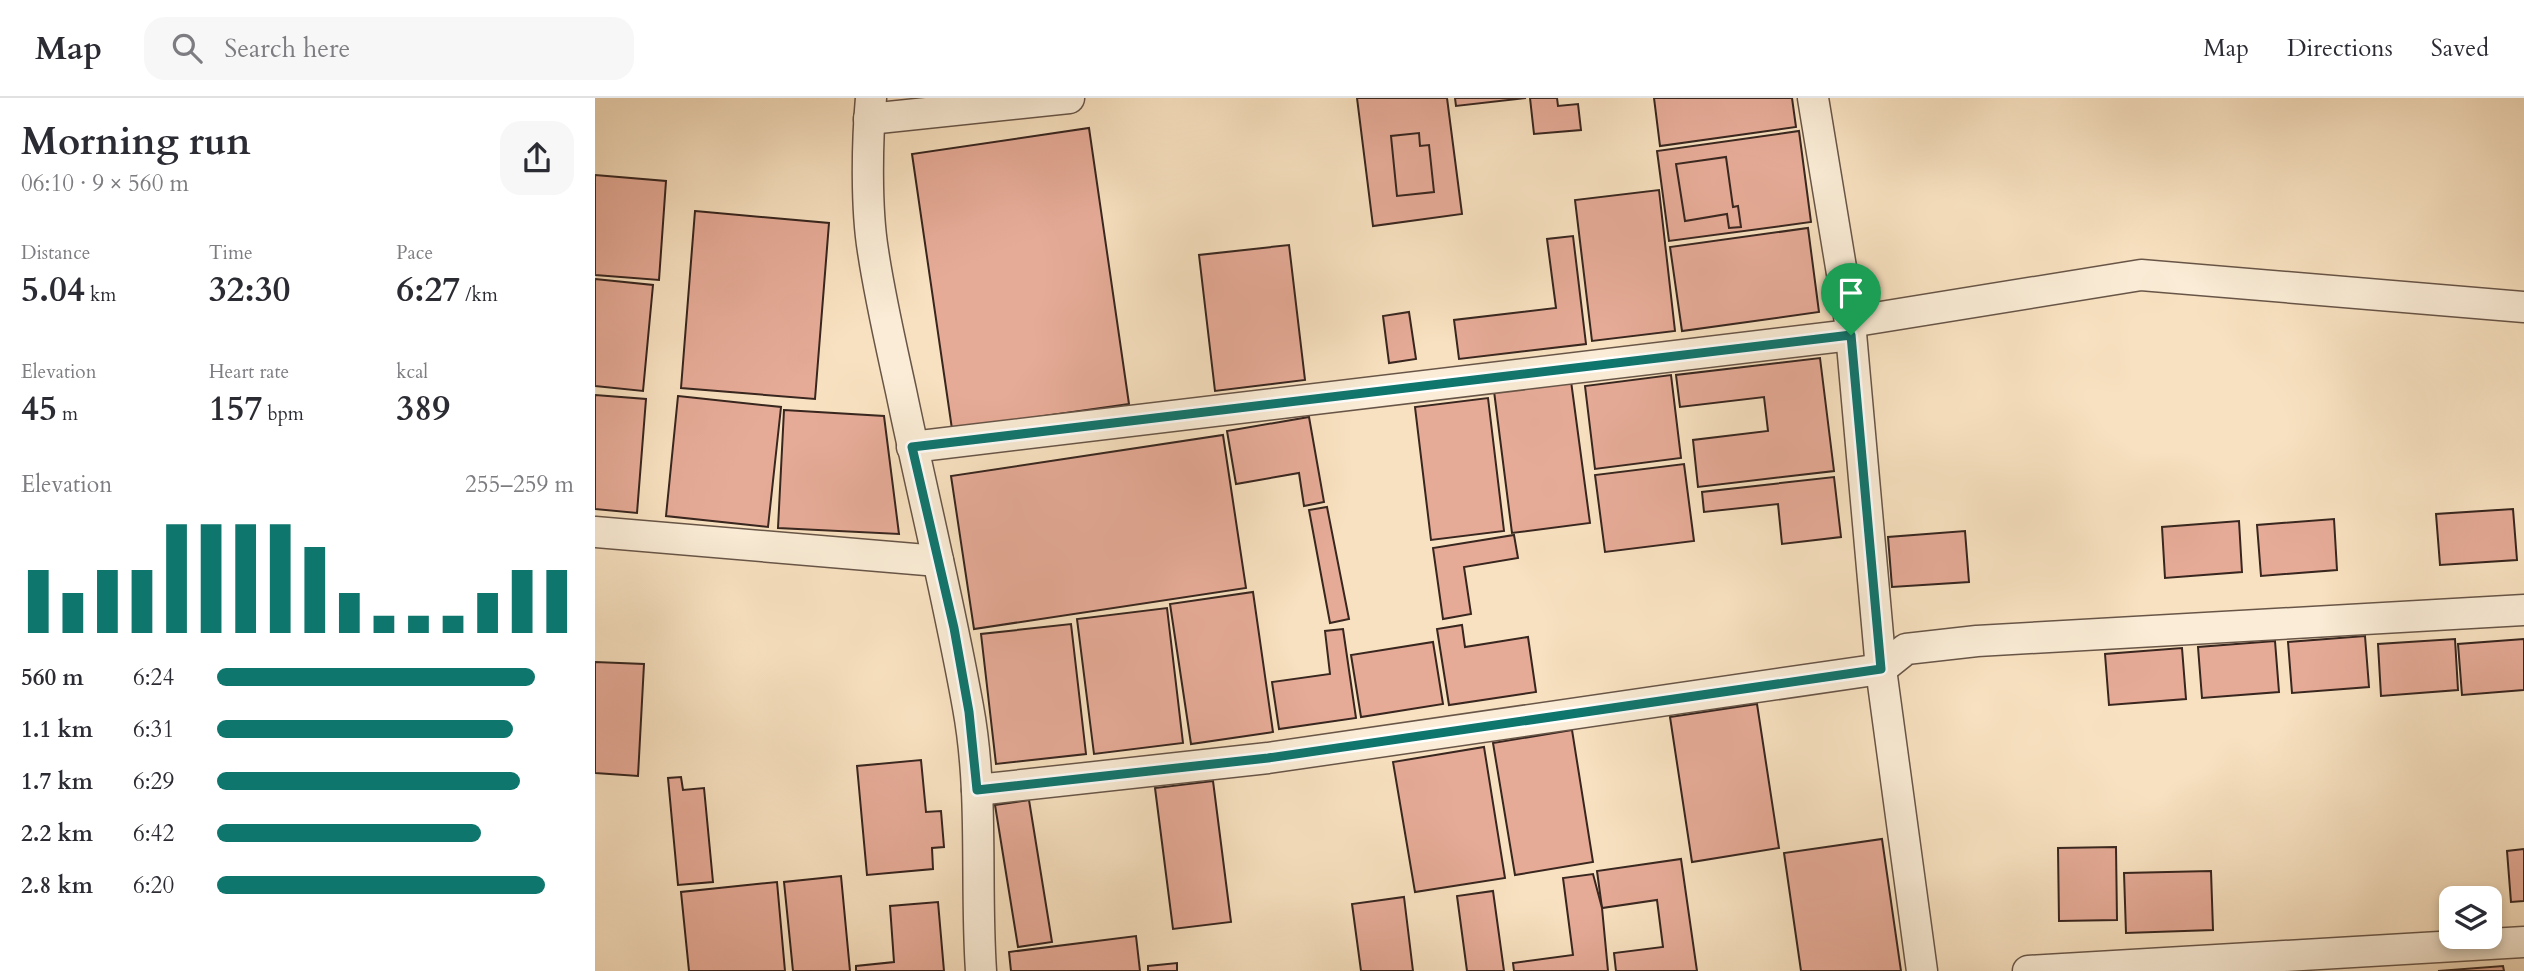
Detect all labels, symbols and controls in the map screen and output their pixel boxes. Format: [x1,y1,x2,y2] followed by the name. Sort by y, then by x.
[144,17,634,80] search box
[35,26,102,71] text: Map
[168,29,206,67] icon: search
[224,31,350,66] text: Search here
[2203,32,2249,65] text: Map
[2287,32,2393,65] text: Directions
[2431,32,2489,65] text: Saved
[21,116,251,168] text: Morning run
[500,121,574,195] button: share
[21,168,189,199] text: 06:10 · 9 × 560 m
[21,240,90,266] text: Distance
[209,240,253,266] text: Time
[396,240,433,266] text: Pace
[1821,263,1881,335] pin
[21,266,85,314] text: 5.04
[209,266,291,314] text: 32:30
[396,266,460,314] text: 6:27
[1832,274,1870,312] icon: arrive
[85,282,116,308] text: km
[460,282,498,308] text: /km
[21,359,96,385] text: Elevation
[209,359,289,385] text: Heart rate
[396,359,428,385] text: kcal
[21,385,57,433] text: 45
[209,385,262,433] text: 157
[396,385,450,433] text: 389
[57,401,78,427] text: m
[262,401,304,427] text: bpm
[21,469,112,500] text: Elevation
[465,469,574,500] text: 255–259 m
[21,662,84,693] text: 560 m
[133,662,174,693] text: 6:24
[21,714,93,745] text: 1.1 km
[133,714,174,745] text: 6:31
[21,766,93,797] text: 1.7 km
[133,766,174,797] text: 6:29
[21,818,93,849] text: 2.2 km
[133,818,174,849] text: 6:42
[21,870,93,901] text: 2.8 km
[133,870,174,901] text: 6:20
[2439,886,2502,949] map controls
[2439,886,2502,949] button: layers

